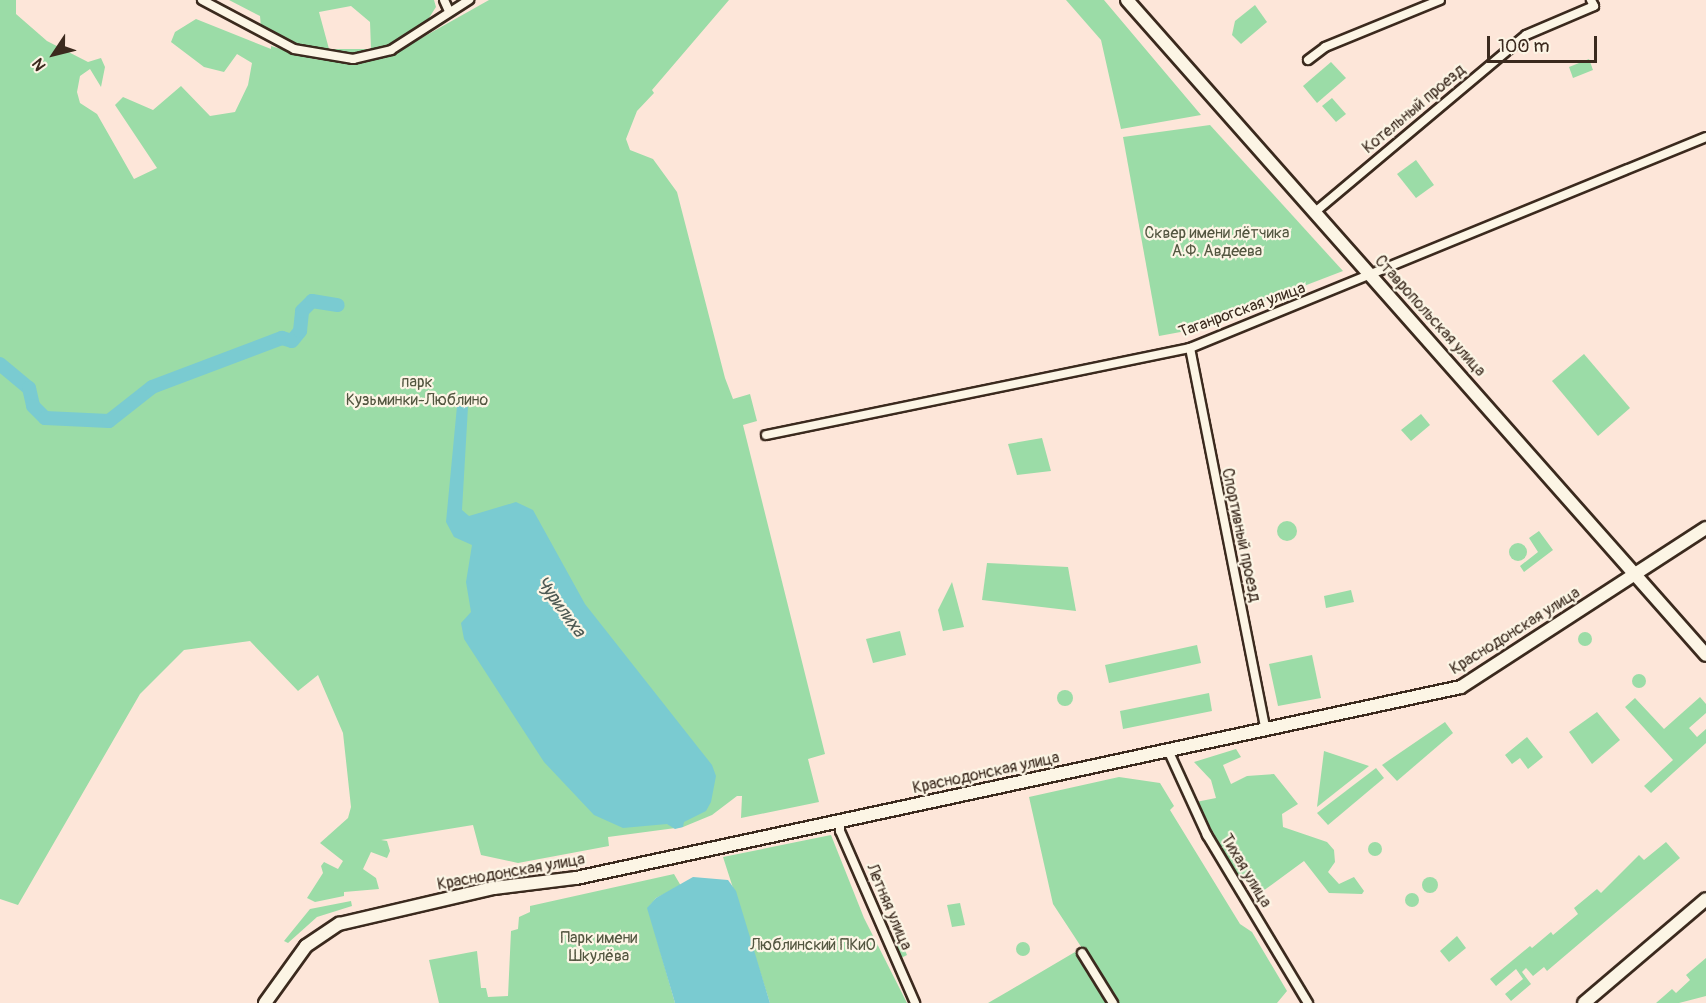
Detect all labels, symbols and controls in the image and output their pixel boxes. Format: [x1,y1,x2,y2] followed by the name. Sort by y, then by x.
[24,24,84,84] north arrow
[1490,24,1600,62] scale bar
[1498,35,1550,58] text: 100 m
[28,54,51,75] text: N
[1359,60,1469,158] street label: Котельный проезд
[1144,223,1290,261] park label: Сквер имени лётчика А.Ф. Авдеева
[1371,251,1489,381] street label: Ставропольская улица
[1176,278,1308,342] street label: Таганрогская улица
[346,372,488,410] park label: парк Кузьминки-Люблино
[1217,466,1265,604] street label: Спортивный проезд
[531,572,589,642] water label: Чурилиха
[1446,583,1584,679] street label: Краснодонская улица
[911,748,1061,798] street label: Краснодонская улица
[1217,831,1275,911] street label: Тихая улица
[436,850,586,894] street label: Краснодонская улица
[862,861,916,953] street label: Летняя улица
[561,928,637,966] park label: Парк имени Шкулёва
[750,935,876,955] park label: Люблинский ПКиО

